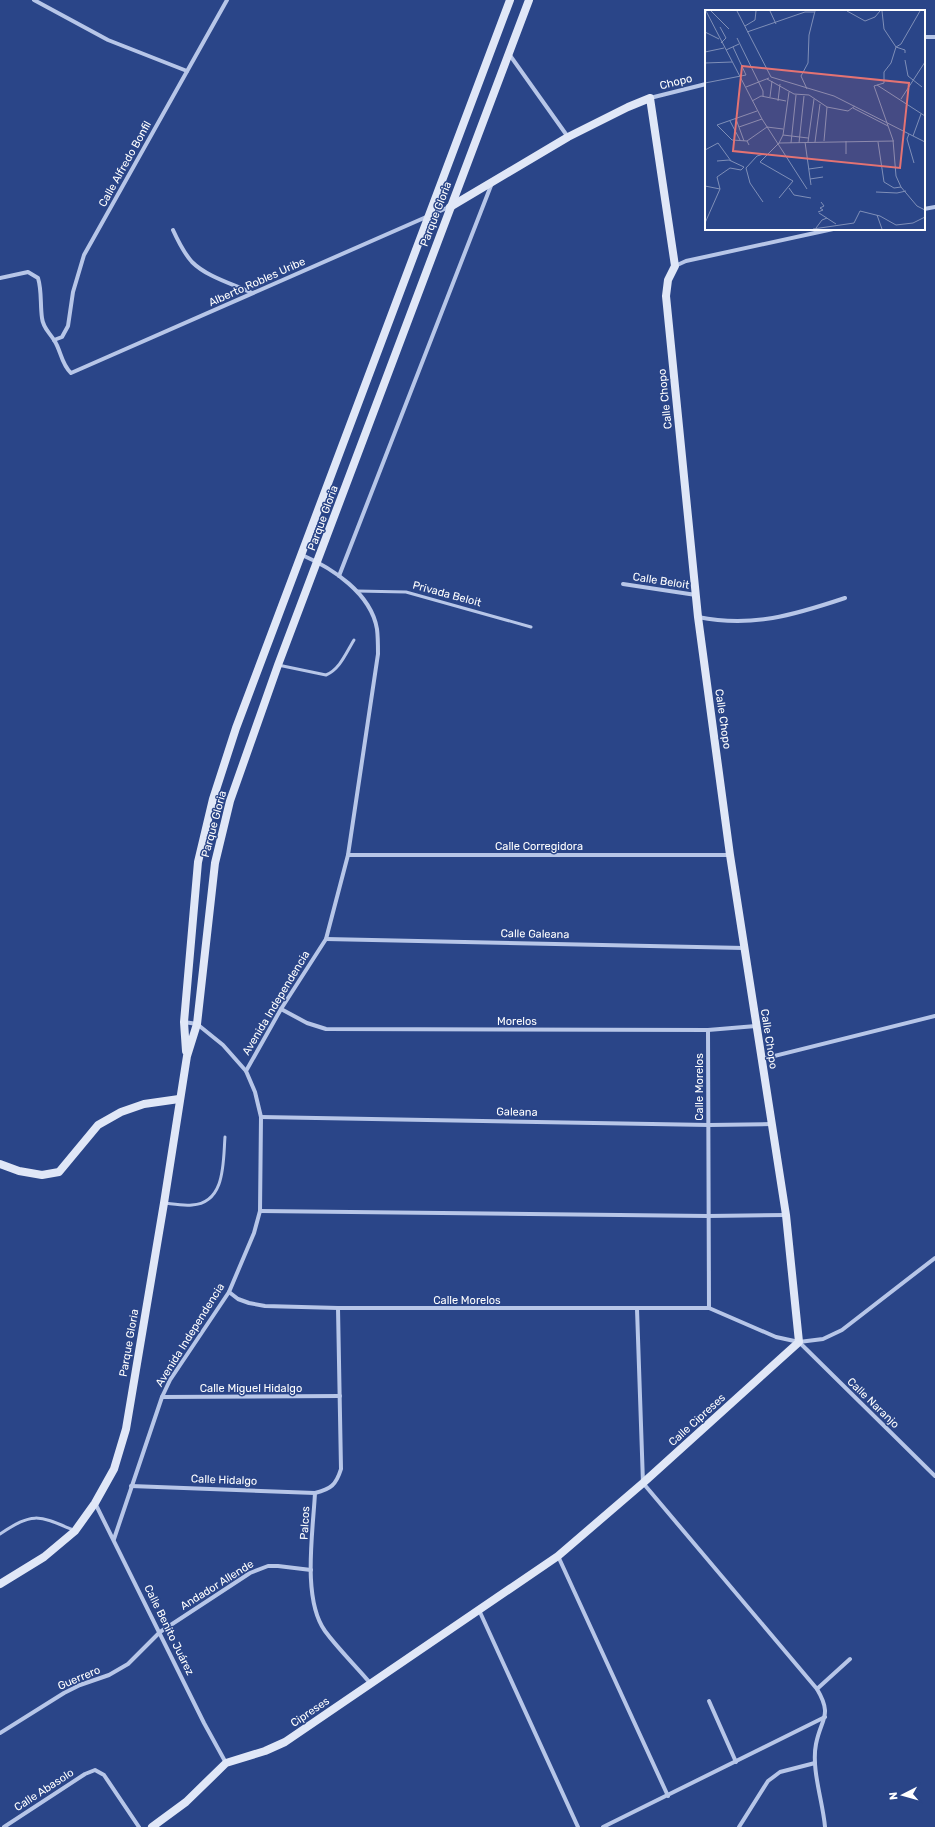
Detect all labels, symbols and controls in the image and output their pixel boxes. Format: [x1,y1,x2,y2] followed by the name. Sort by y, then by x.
[705,10,925,230] inset map
[658,72,694,92] street label: Chopo
[96,119,154,209] street label: Calle Alfredo Bonfil
[418,180,454,248] street label: Parque Gloria
[207,255,307,309] street label: Alberto Robles Uribe
[655,368,675,430] street label: Calle Chopo
[305,484,341,552] street label: Parque Gloria
[632,570,691,592] street label: Calle Beloit
[411,579,483,610] street label: Privada Beloit
[712,688,734,750] street label: Calle Chopo
[199,789,229,859] street label: Parque Gloria
[495,840,583,853] street label: Calle Corregidora
[500,927,570,941] street label: Calle Galeana
[240,948,312,1058] street label: Avenida Independencia
[758,1008,780,1070] street label: Calle Chopo
[497,1015,537,1028] street label: Morelos
[693,1053,706,1121] street label: Calle Morelos
[496,1105,538,1119] street label: Galeana
[153,1281,227,1389] street label: Avenida Independencia
[433,1294,501,1307] street label: Calle Morelos
[117,1308,141,1378] street label: Parque Gloria
[844,1375,902,1431] street label: Calle Naranjo
[200,1382,302,1395] street label: Calle Miguel Hidalgo
[666,1391,728,1449] street label: Calle Cipreses
[191,1472,257,1488] street label: Calle Hidalgo
[298,1505,312,1540] street label: Palcos
[178,1557,256,1613] street label: Andador Allende
[141,1583,197,1678] street label: Calle Benito Juárez
[56,1663,102,1693] street label: Guerrero
[288,1694,332,1730] street label: Cipreses
[12,1766,76,1814] street label: Calle Abasolo
[883,1775,923,1815] north arrow
[887,1791,900,1801] text: N

